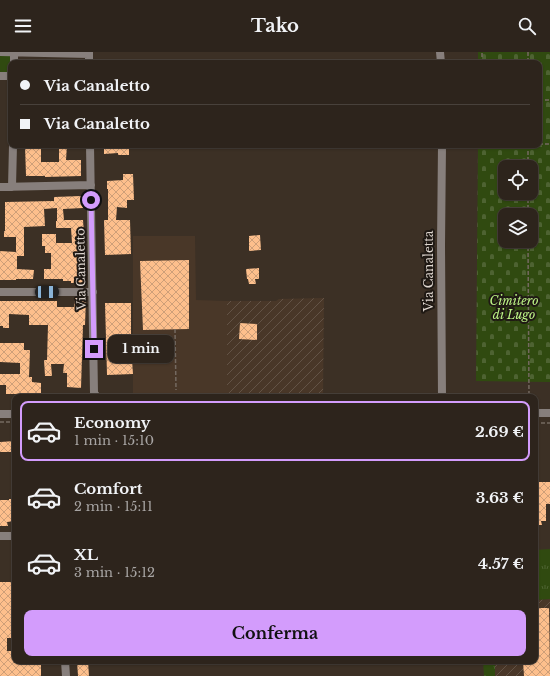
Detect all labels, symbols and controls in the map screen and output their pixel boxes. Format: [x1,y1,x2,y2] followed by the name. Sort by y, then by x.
[12,15,34,37] icon: menu
[251,15,299,37] text: Tako
[516,15,538,37] icon: search
[44,76,150,95] text: Via Canaletto
[44,114,150,133] text: Via Canaletto
[498,160,538,248] map controls
[498,160,538,200] button: locate
[82,191,100,209] route start
[498,208,538,248] button: layers
[72,228,89,311] street label: Via Canaletto
[421,230,436,313] street label: Via Canaletta
[35,286,59,298] car
[490,293,538,322] park label: Cimitero di Lugo
[108,335,174,363] callout: 1 min
[85,340,103,358] route end
[122,340,160,357] text: 1 min
[26,413,62,449] icon: car
[74,413,151,432] text: Economy
[475,422,524,441] text: 2.69 €
[74,432,154,449] text: 1 min · 15:10
[26,479,62,515] icon: car
[74,479,142,498] text: Comfort
[476,488,524,507] text: 3.63 €
[74,498,153,515] text: 2 min · 15:11
[26,545,62,581] icon: car
[74,545,98,564] text: XL
[478,554,524,573] text: 4.57 €
[74,564,155,581] text: 3 min · 15:12
[24,610,526,656] button: Conferma

